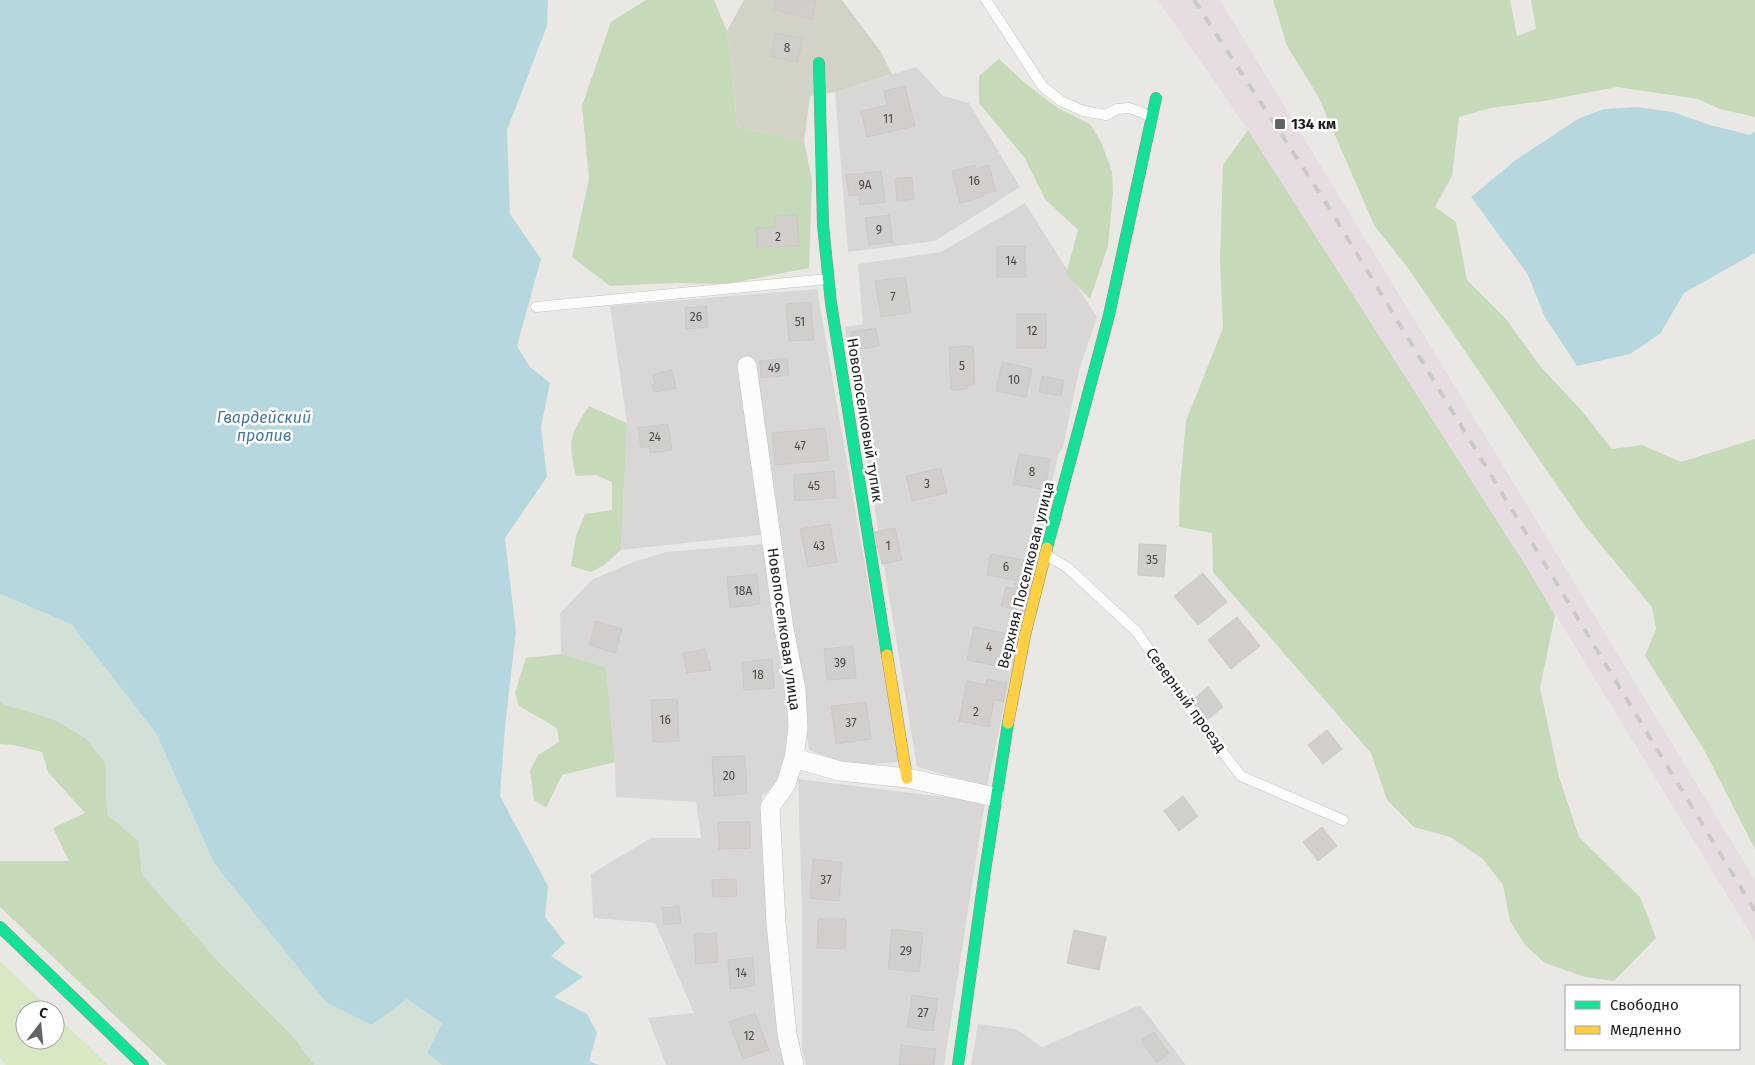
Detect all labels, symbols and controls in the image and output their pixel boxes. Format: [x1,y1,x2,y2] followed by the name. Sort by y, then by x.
[784,41,791,55] house number: 8
[883,112,893,126] house number: 11
[1291,115,1336,133] place label: 134 км
[1273,117,1287,131] marker: 134 км
[968,174,980,188] house number: 16
[858,178,872,192] house number: 9А
[876,223,882,237] house number: 9
[775,230,781,244] house number: 2
[1005,254,1017,268] house number: 14
[890,290,896,304] house number: 7
[690,310,702,324] house number: 26
[795,315,805,329] house number: 51
[1026,324,1038,338] house number: 12
[843,337,887,504] street label: Новопоселковый тупик
[959,359,965,373] house number: 5
[768,361,780,375] house number: 49
[1008,373,1020,387] house number: 10
[217,408,311,445] water label: Гвардейский пролив
[649,430,662,444] house number: 24
[794,439,806,453] house number: 47
[1029,465,1036,479] house number: 8
[924,477,930,491] house number: 3
[808,479,820,493] house number: 45
[994,480,1058,670] street label: Верхняя Поселковая улица
[813,539,825,553] house number: 43
[885,539,891,553] house number: 1
[764,546,804,712] street label: Новопоселковая улица
[1146,553,1158,567] house number: 35
[1003,560,1009,574] house number: 6
[734,584,752,598] house number: 18А
[986,640,993,654] house number: 4
[1142,644,1230,756] street label: Северный проезд
[834,656,846,670] house number: 39
[752,668,764,682] house number: 18
[973,705,979,719] house number: 2
[659,713,671,727] house number: 16
[845,716,857,730] house number: 37
[723,769,736,783] house number: 20
[820,873,832,887] house number: 37
[900,944,912,958] house number: 29
[735,966,747,980] house number: 14
[1565,985,1740,1050] legend
[1610,996,1679,1014] text: Свободно
[15,1000,65,1050] north arrow
[37,1004,50,1022] text: С
[917,1006,929,1020] house number: 27
[1610,1021,1682,1039] text: Медленно
[743,1029,755,1043] house number: 12

